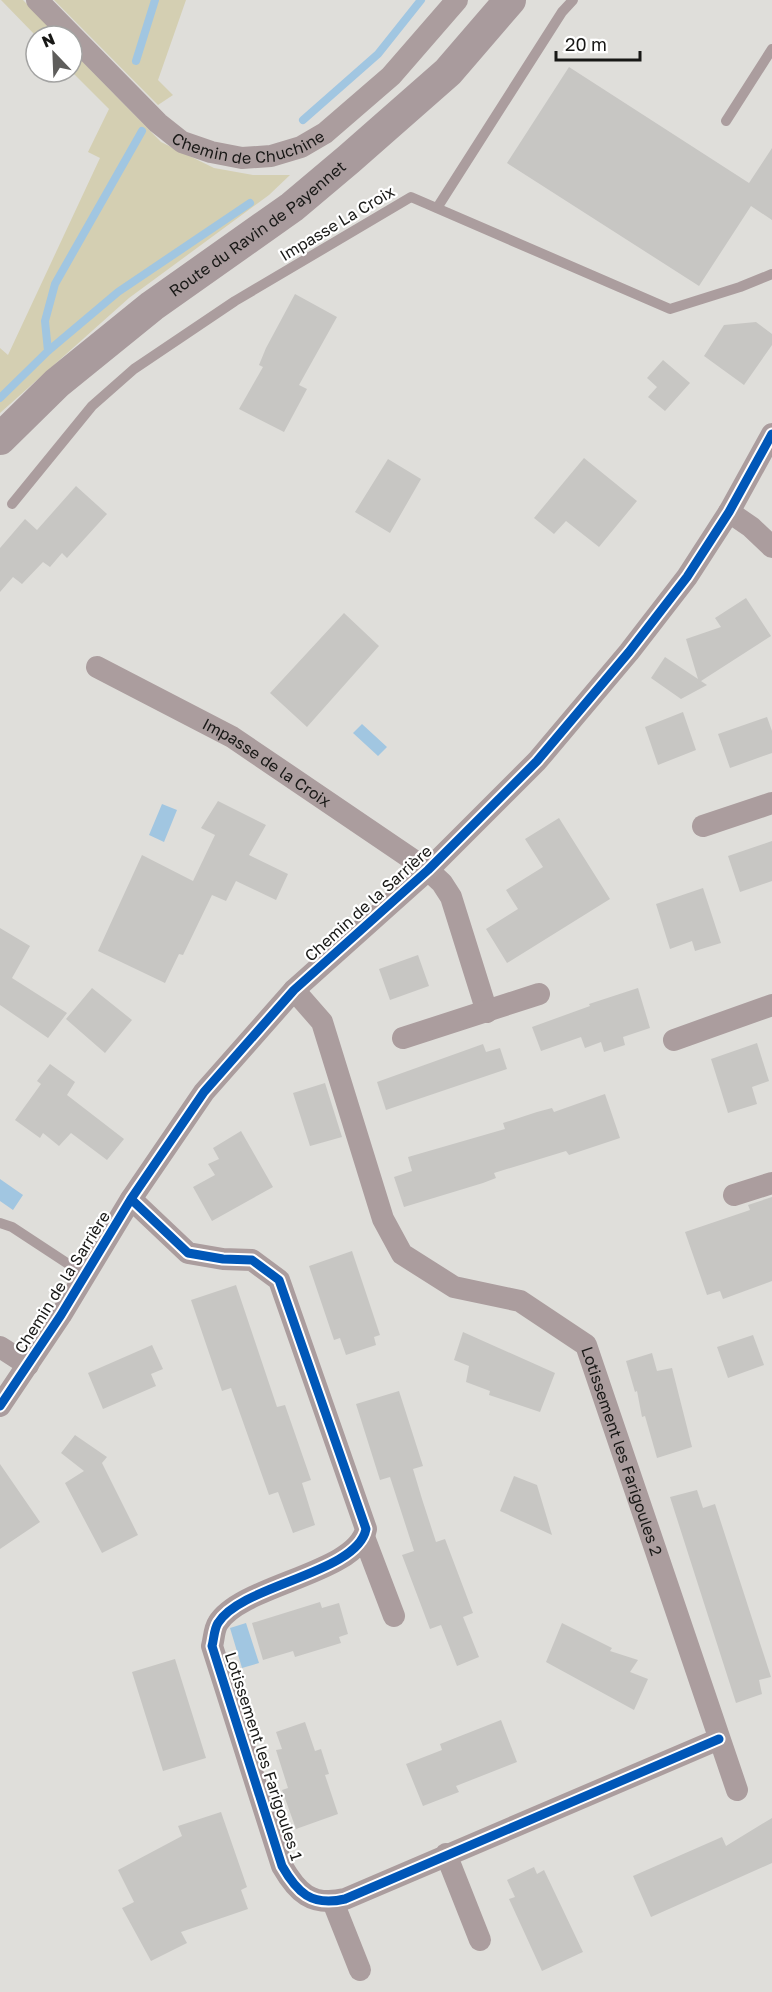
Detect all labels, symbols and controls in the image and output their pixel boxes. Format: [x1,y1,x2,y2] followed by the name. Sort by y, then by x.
[24,24,84,84] north arrow
[556,24,640,62] scale bar
[39,29,58,52] text: N
[565,33,607,55] text: 20 m
[168,120,326,140] street label: Chemin de Chuchine
[168,126,328,168] text: Chemin de Chuchine
[165,156,350,301] street label: Route du Ravin de Payennet
[276,181,398,265] street label: Impasse La Croix
[199,714,335,811] street label: Impasse de la Croix
[300,841,436,965] street label: Chemin de la Sarrière
[10,1207,114,1357] street label: Chemin de la Sarrière
[577,1344,667,1558] street label: Lotissement les Farigoules 2
[221,1649,307,1863] street label: Lotissement les Farigoules 1

